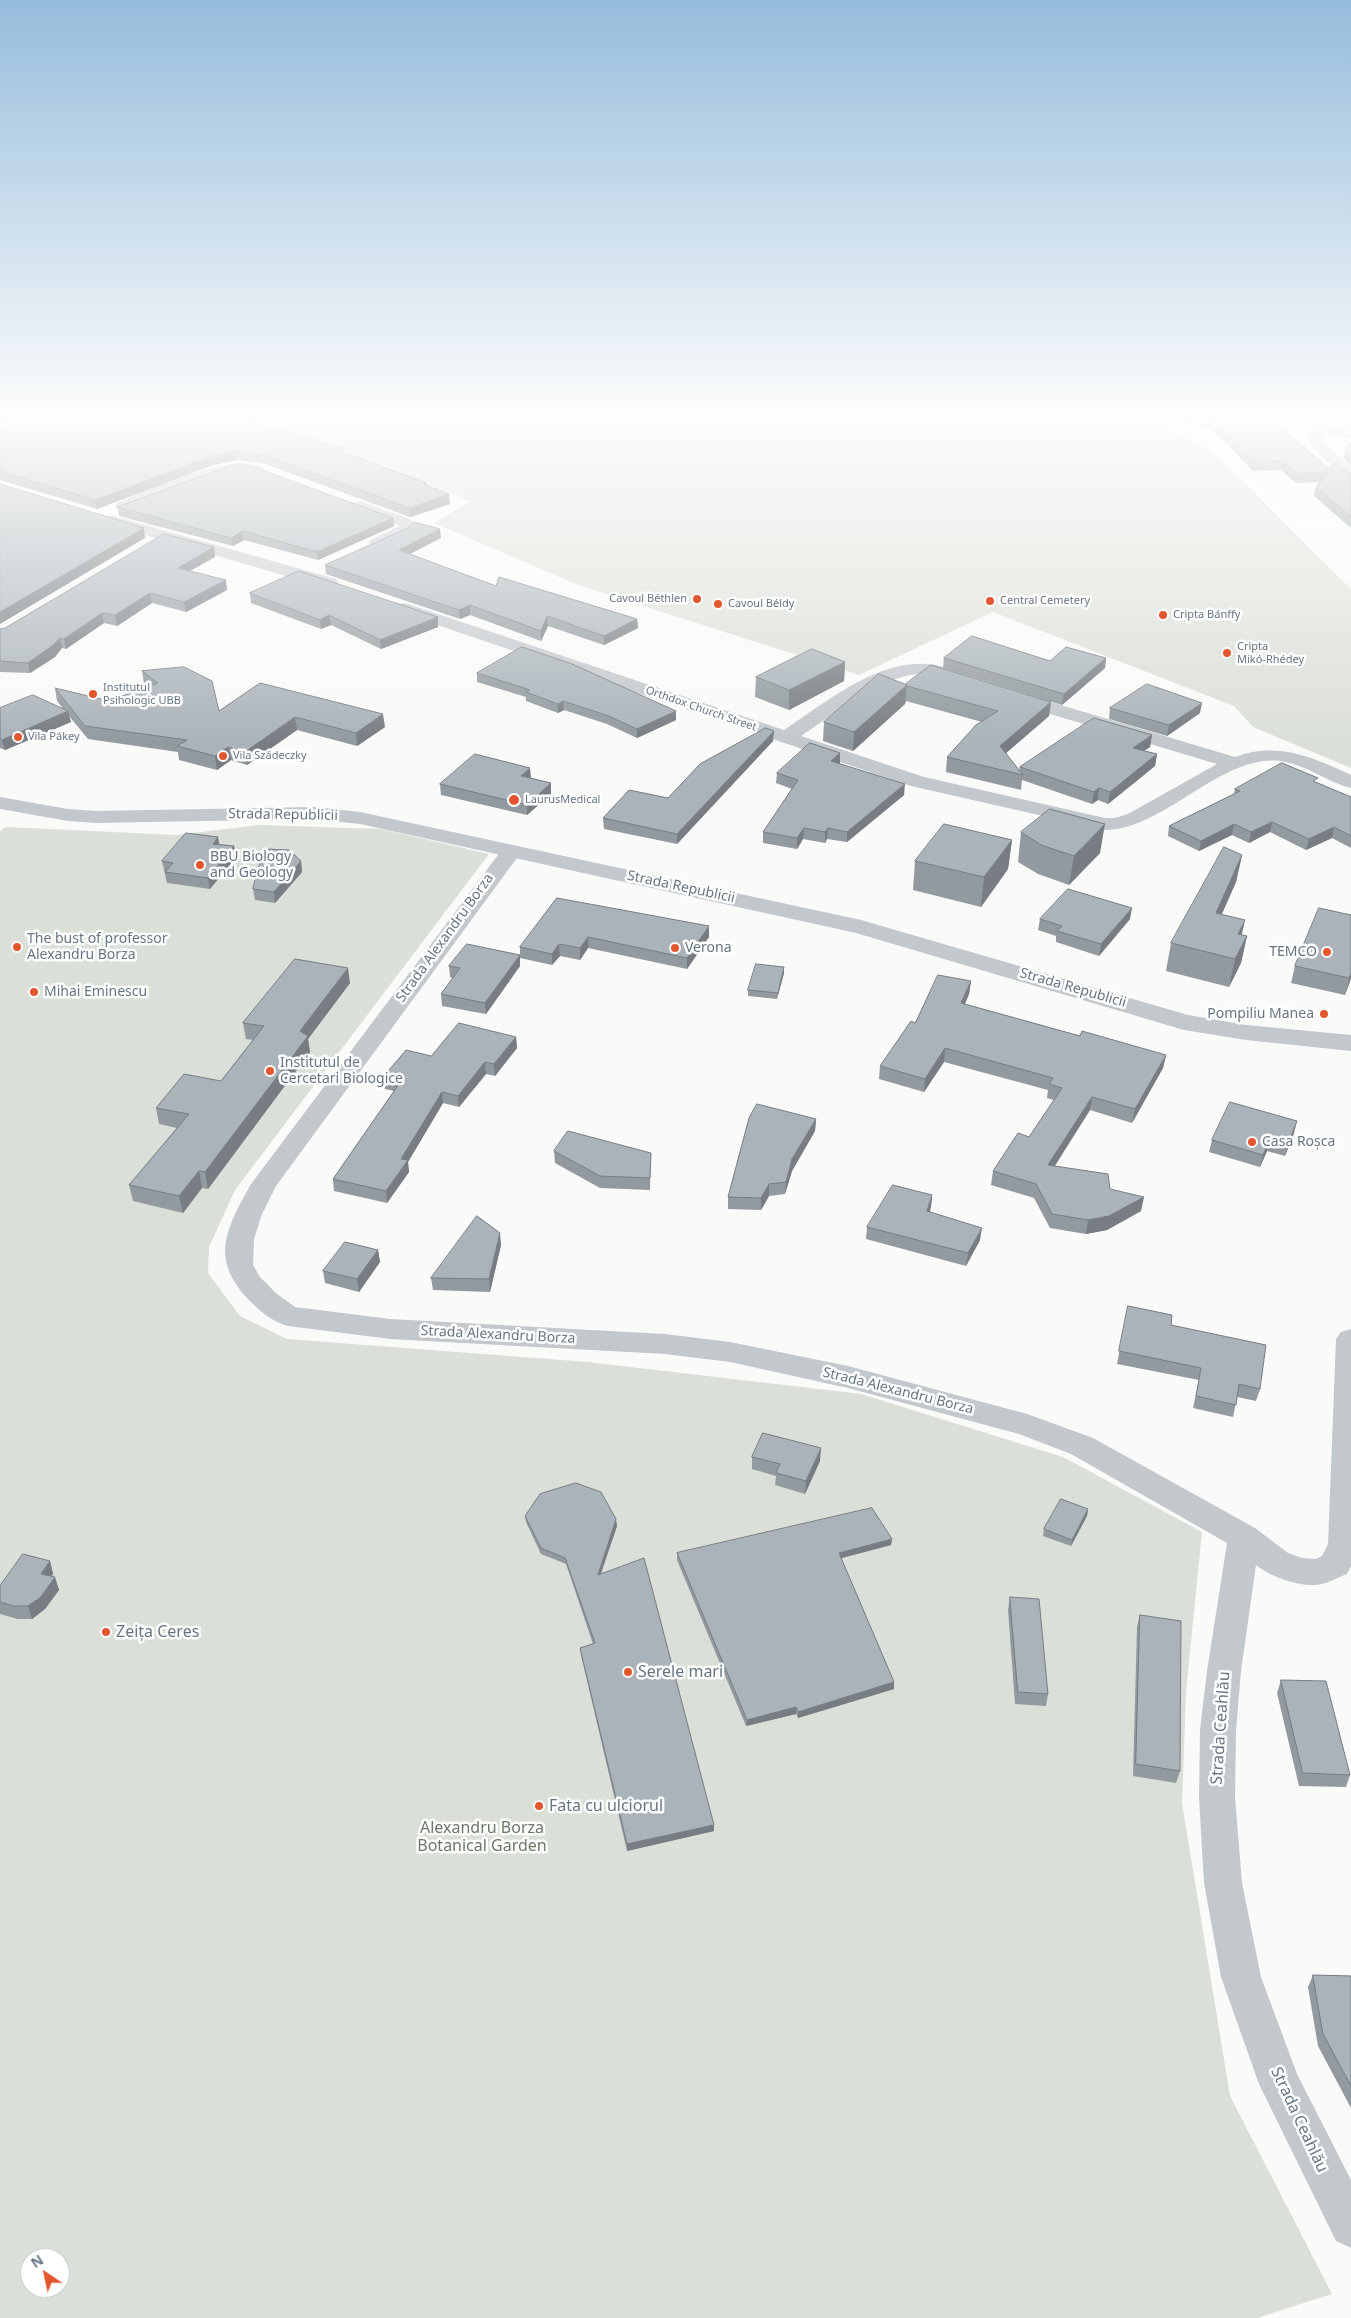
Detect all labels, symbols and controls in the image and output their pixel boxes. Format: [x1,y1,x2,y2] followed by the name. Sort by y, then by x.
[609,592,687,606] place label: Cavoul Béthlen
[691,593,703,605] marker: Cavoul Béthlen
[1000,594,1090,608] place label: Central Cemetery
[984,595,996,607] marker: Central Cemetery
[728,597,794,611] place label: Cavoul Béldy
[712,598,724,610] marker: Cavoul Béldy
[1173,608,1240,622] place label: Cripta Bánffy
[1157,609,1169,621] marker: Cripta Bánffy
[1237,640,1304,666] place label: Cripta Mikó-Rhédey
[1221,647,1233,659] marker: Cripta Mikó-Rhédey
[103,681,181,707] place label: Institutul Psihologic UBB
[644,684,758,734] street label: Orthdox Church Street
[87,688,99,700] marker: Institutul Psihologic UBB
[28,730,80,744] place label: Vila Pákey
[12,731,24,743] marker: Vila Pákey
[233,749,307,763] place label: Vila Szádeczky
[217,750,229,762] marker: Vila Szádeczky
[507,793,521,807] marker: LaurusMedical
[525,793,600,807] place label: LaurusMedical
[228,806,338,824] street label: Strada Republicii
[210,849,293,882] place label: BBU Biology and Geology
[194,859,206,871] marker: BBU Biology and Geology
[626,867,736,907] street label: Strada Republicii
[393,870,497,1006] street label: Strada Alexandru Borza
[27,931,168,964] place label: The bust of professor Alexandru Borza
[685,940,731,956] place label: Verona
[11,941,23,953] marker: The bust of professor Alexandru Borza
[669,942,681,954] marker: Verona
[1269,944,1317,960] place label: TEMCO
[1321,946,1333,958] marker: TEMCO
[1018,965,1128,1011] street label: Strada Republicii
[44,984,147,1000] place label: Mihai Eminescu
[28,986,40,998] marker: Mihai Eminescu
[1207,1006,1314,1022] place label: Pompiliu Manea
[1318,1008,1330,1020] marker: Pompiliu Manea
[280,1055,403,1088] place label: Institutul de Cercetari Biologice
[264,1065,276,1077] marker: Institutul de Cercetari Biologice
[1262,1134,1335,1150] place label: Casa Roșca
[1246,1136,1258,1148] marker: Casa Roșca
[420,1323,576,1347] street label: Strada Alexandru Borza
[821,1364,975,1418] street label: Strada Alexandru Borza
[116,1622,199,1642] place label: Zeița Ceres
[100,1626,112,1638] marker: Zeița Ceres
[638,1662,723,1682] place label: Serele mari
[622,1666,634,1678] marker: Serele mari
[1207,1671,1235,1785] street label: Strada Ceahlău
[549,1796,663,1816] place label: Fata cu ulciorul
[533,1800,545,1812] marker: Fata cu ulciorul
[417,1818,547,1856] park label: Alexandru Borza Botanical Garden
[1266,2064,1332,2176] street label: Strada Ceahlău
[20,2248,70,2298] north arrow
[27,2250,47,2272] text: N

